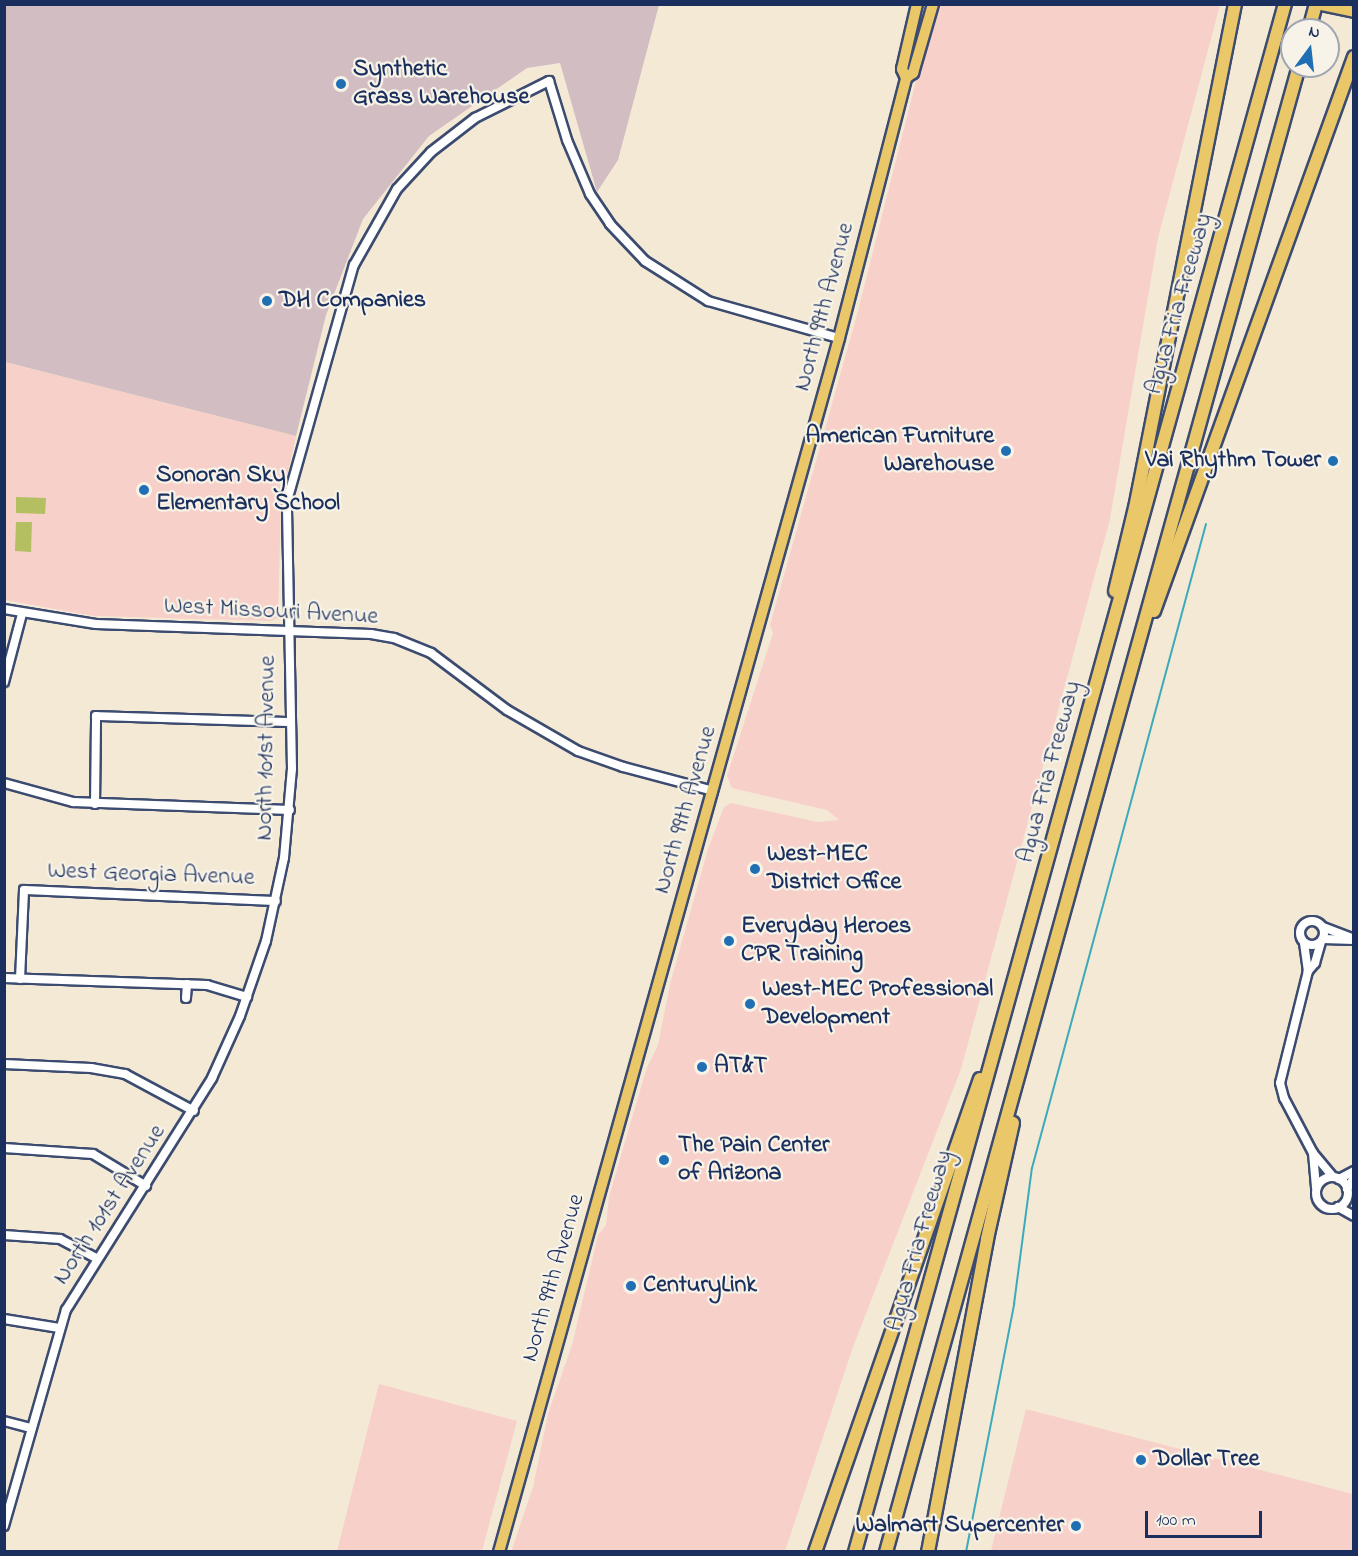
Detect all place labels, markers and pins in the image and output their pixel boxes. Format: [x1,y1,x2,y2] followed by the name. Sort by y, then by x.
[353,56,529,112] place label: Synthetic Grass Warehouse
[334,77,348,91] marker: Synthetic Grass Warehouse
[279,287,426,315] place label: DH Companies
[260,294,274,308] marker: DH Companies
[806,423,994,479] place label: American Furniture Warehouse
[999,444,1013,458] marker: American Furniture Warehouse
[1145,447,1321,475] place label: Vai Rhythm Tower
[1326,454,1340,468] marker: Vai Rhythm Tower
[156,462,340,518] place label: Sonoran Sky Elementary School
[137,483,151,497] marker: Sonoran Sky Elementary School
[767,841,901,897] place label: West-MEC District Office
[748,862,762,876] marker: West-MEC District Office
[741,913,911,969] place label: Everyday Heroes CPR Training
[722,934,736,948] marker: Everyday Heroes CPR Training
[762,976,993,1032] place label: West-MEC Professional Development
[743,997,757,1011] marker: West-MEC Professional Development
[714,1053,767,1081] place label: AT&T
[695,1060,709,1074] marker: AT&T
[678,1132,829,1188] place label: The Pain Center of Arizona
[655,1151,673,1169] marker: The Pain Center of Arizona
[643,1272,757,1300] place label: CenturyLink
[624,1279,638,1293] marker: CenturyLink
[1153,1446,1260,1474] place label: Dollar Tree
[1134,1453,1148,1467] marker: Dollar Tree
[856,1512,1064,1540] place label: Walmart Supercenter
[1069,1519,1083,1533] marker: Walmart Supercenter

